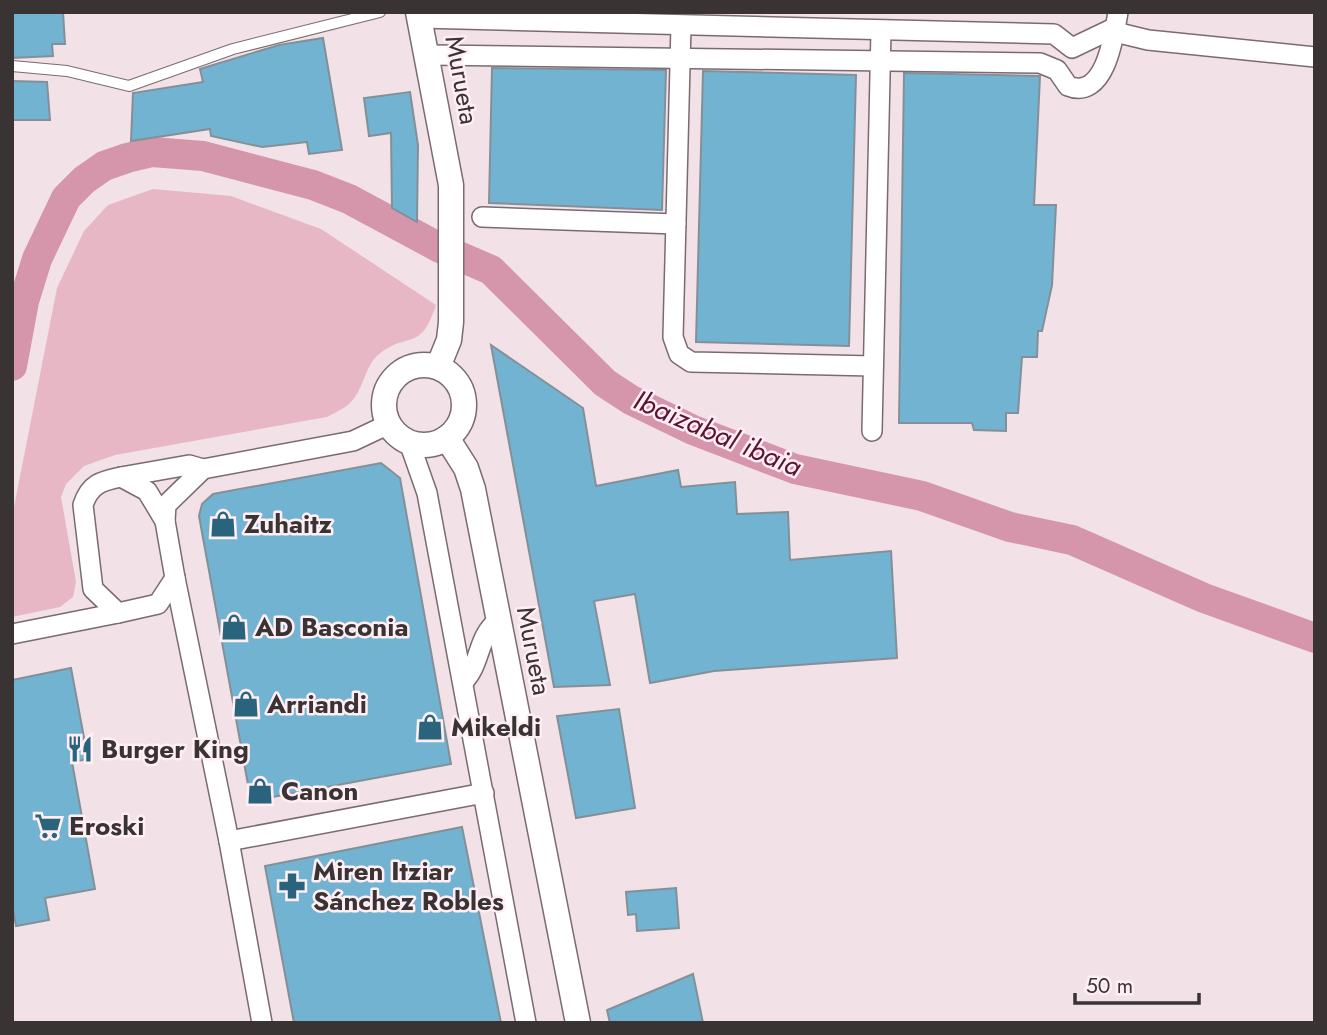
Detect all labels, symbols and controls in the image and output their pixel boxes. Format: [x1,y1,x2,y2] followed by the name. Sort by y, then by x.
[436,33,488,127] street label: Murueta
[627,380,809,487] water label: Ibaizabal ibaia
[244,505,333,543] place label: Zuhaitz
[208,509,238,539] shop icon: Zuhaitz
[507,603,561,699] street label: Murueta
[254,608,408,646] place label: AD Basconia
[219,612,249,642] shop icon: AD Basconia
[266,685,367,723] place label: Arriandi
[231,689,261,719] shop icon: Arriandi
[451,708,541,746] place label: Mikeldi
[415,712,445,742] shop icon: Mikeldi
[101,730,249,768] place label: Burger King
[65,734,95,764] restaurant icon: Burger King
[281,772,358,810] place label: Canon
[245,776,275,806] shop icon: Canon
[69,807,144,845] place label: Eroski
[33,811,63,841] supermarket icon: Eroski
[313,852,504,920] place label: Miren Itziar Sánchez Robles
[277,871,307,901] pharmacy icon: Miren Itziar Sánchez Robles
[1075,962,1199,1006] scale bar
[1086,971,1133,1001] text: 50 m

